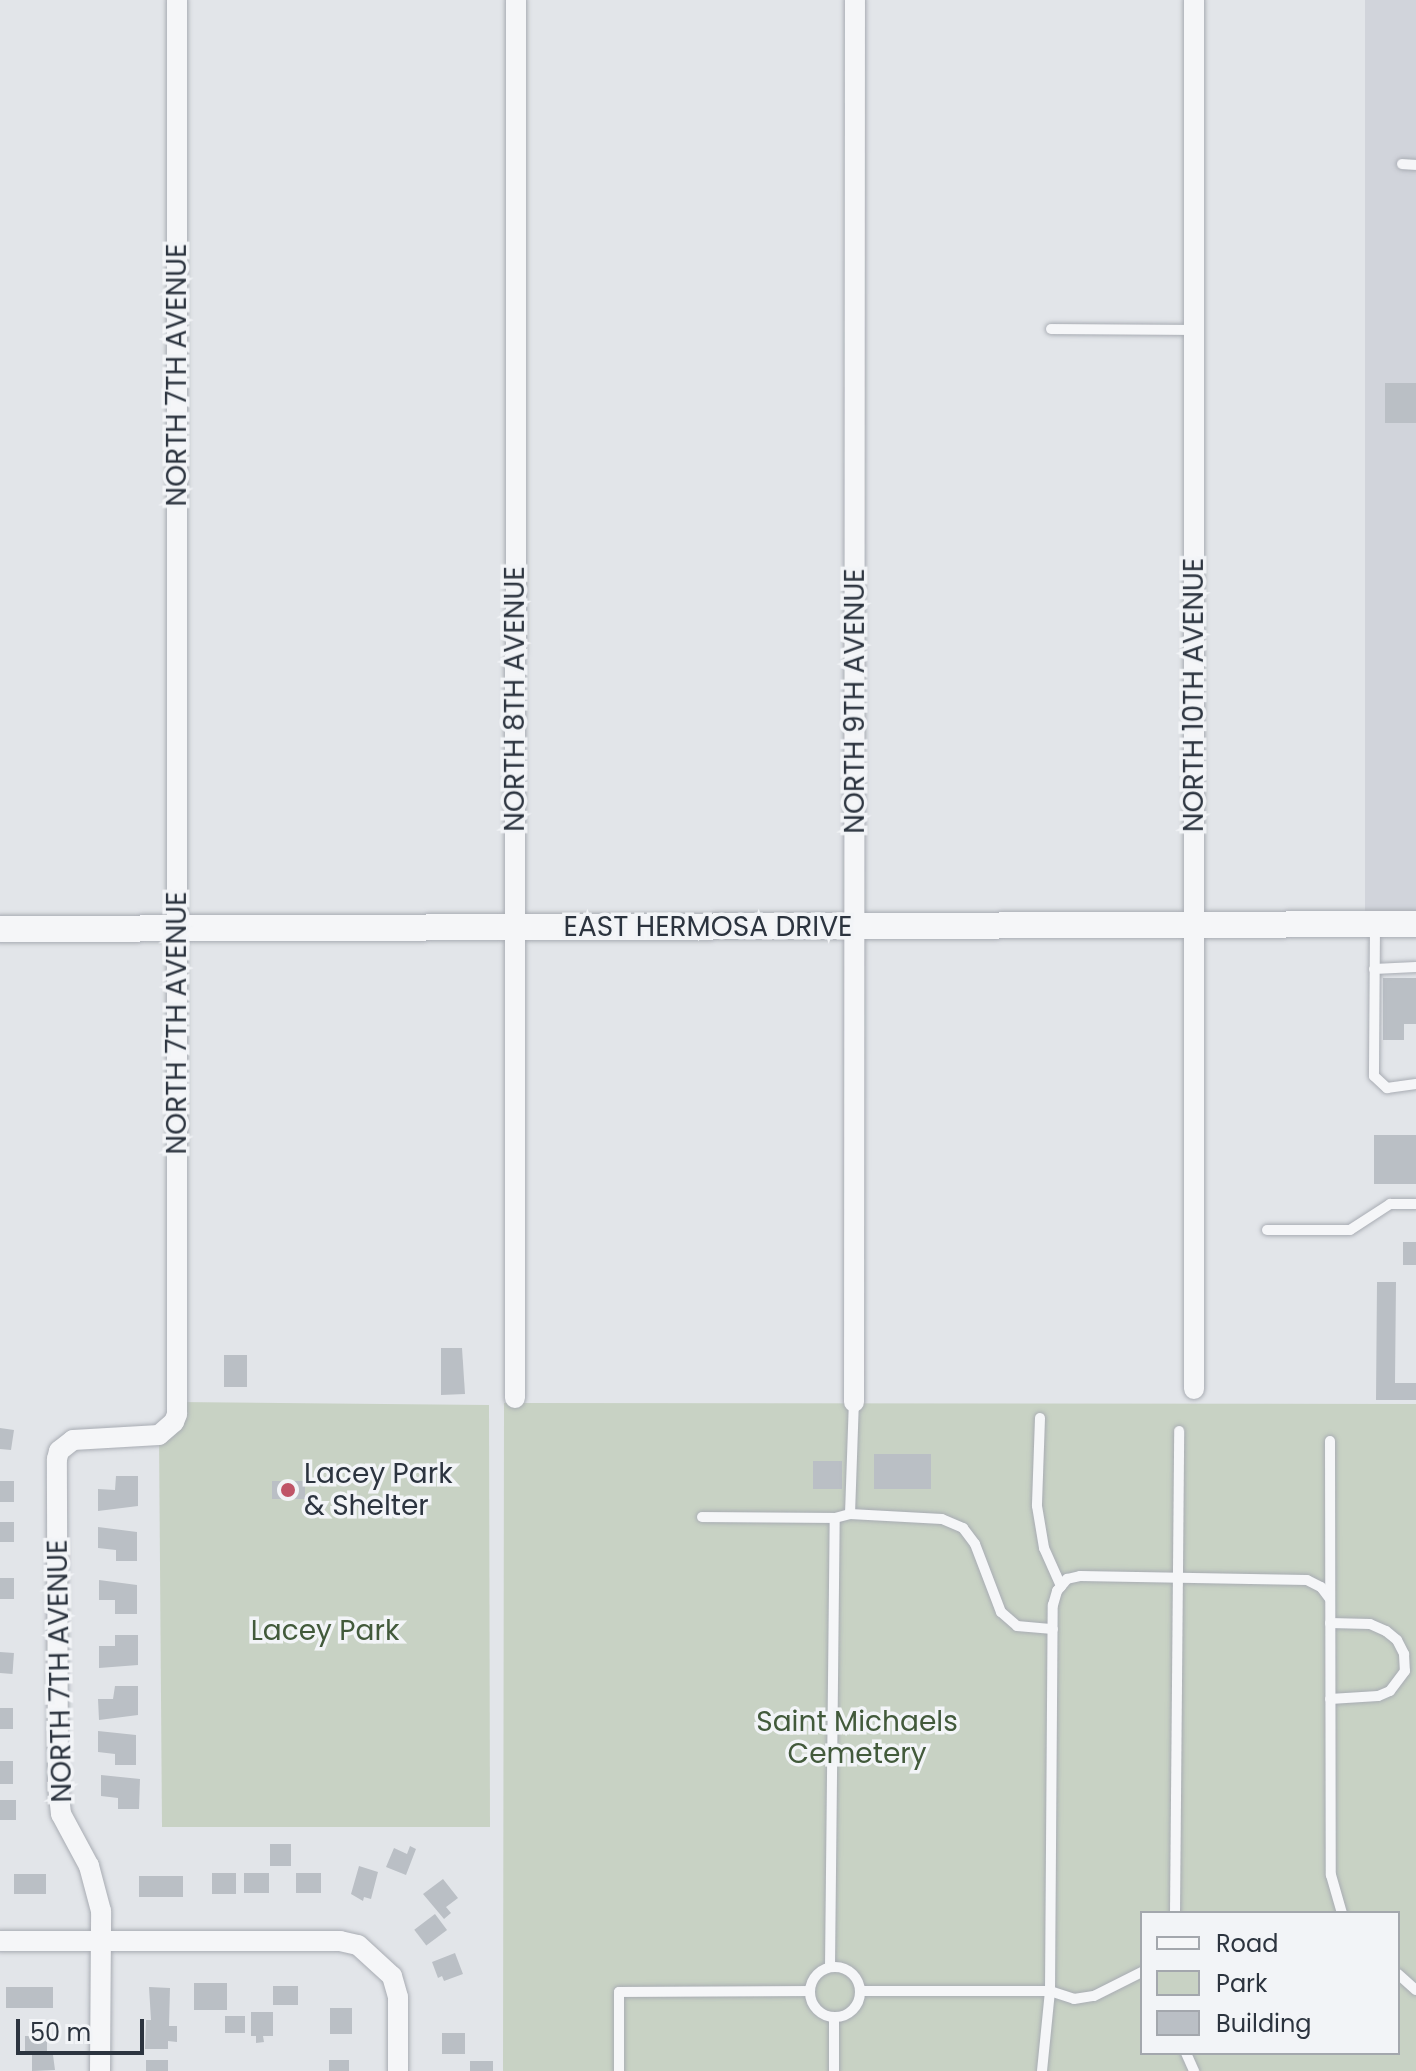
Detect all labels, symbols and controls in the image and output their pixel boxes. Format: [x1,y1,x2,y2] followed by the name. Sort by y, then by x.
[160,243,194,507] street label: NORTH 7TH AVENUE
[1177,558,1211,832] street label: NORTH 10TH AVENUE
[498,566,532,832] street label: NORTH 8TH AVENUE
[838,568,872,834] street label: NORTH 9TH AVENUE
[160,891,194,1155] street label: NORTH 7TH AVENUE
[564,910,852,944] street label: EAST HERMOSA DRIVE
[304,1457,453,1523] place label: Lacey Park & Shelter
[279,1481,297,1499] marker: Lacey Park & Shelter
[41,1539,79,1803] street label: NORTH 7TH AVENUE
[251,1614,399,1648] park label: Lacey Park
[756,1705,958,1771] park label: Saint Michaels Cemetery
[1140,1911,1400,2055] legend
[1216,1927,1278,1960] text: Road
[1216,1967,1267,2000] text: Park
[20,2003,148,2053] scale bar
[1216,2007,1312,2040] text: Building
[30,2016,91,2049] text: 50 m

